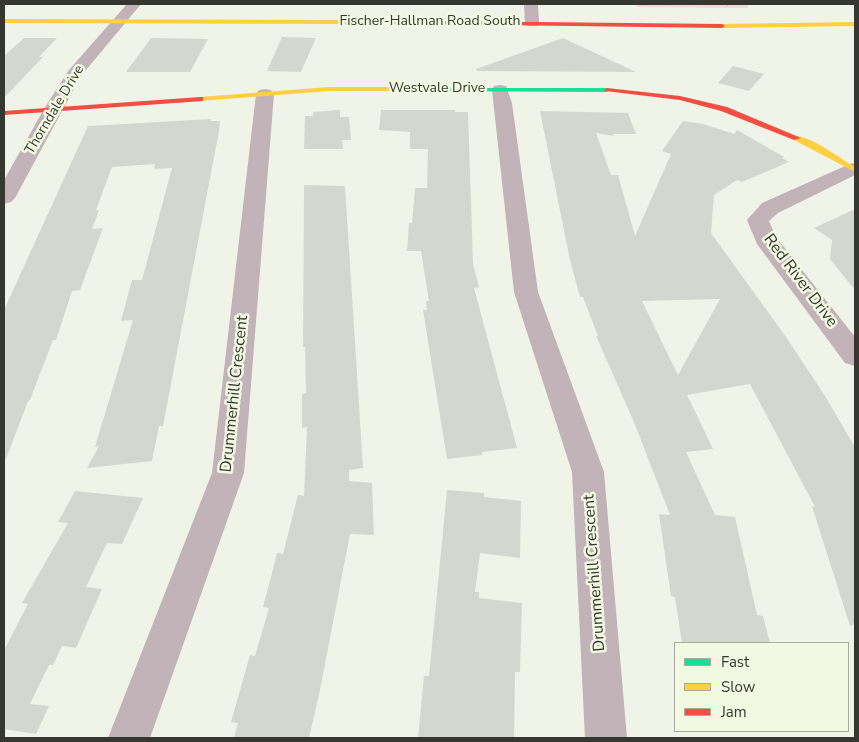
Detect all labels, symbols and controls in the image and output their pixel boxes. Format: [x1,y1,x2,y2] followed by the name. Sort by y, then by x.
[340,14,520,30] street label: Fischer-Hallman Road South
[22,62,88,158] street label: Thorndale Drive
[389,81,485,97] street label: Westvale Drive
[759,231,841,331] street label: Red River Drive
[217,315,253,473] street label: Drummerhill Crescent
[580,494,610,652] street label: Drummerhill Crescent
[674,642,849,732] legend
[721,652,749,672] text: Fast
[721,677,755,697] text: Slow
[721,702,747,722] text: Jam

